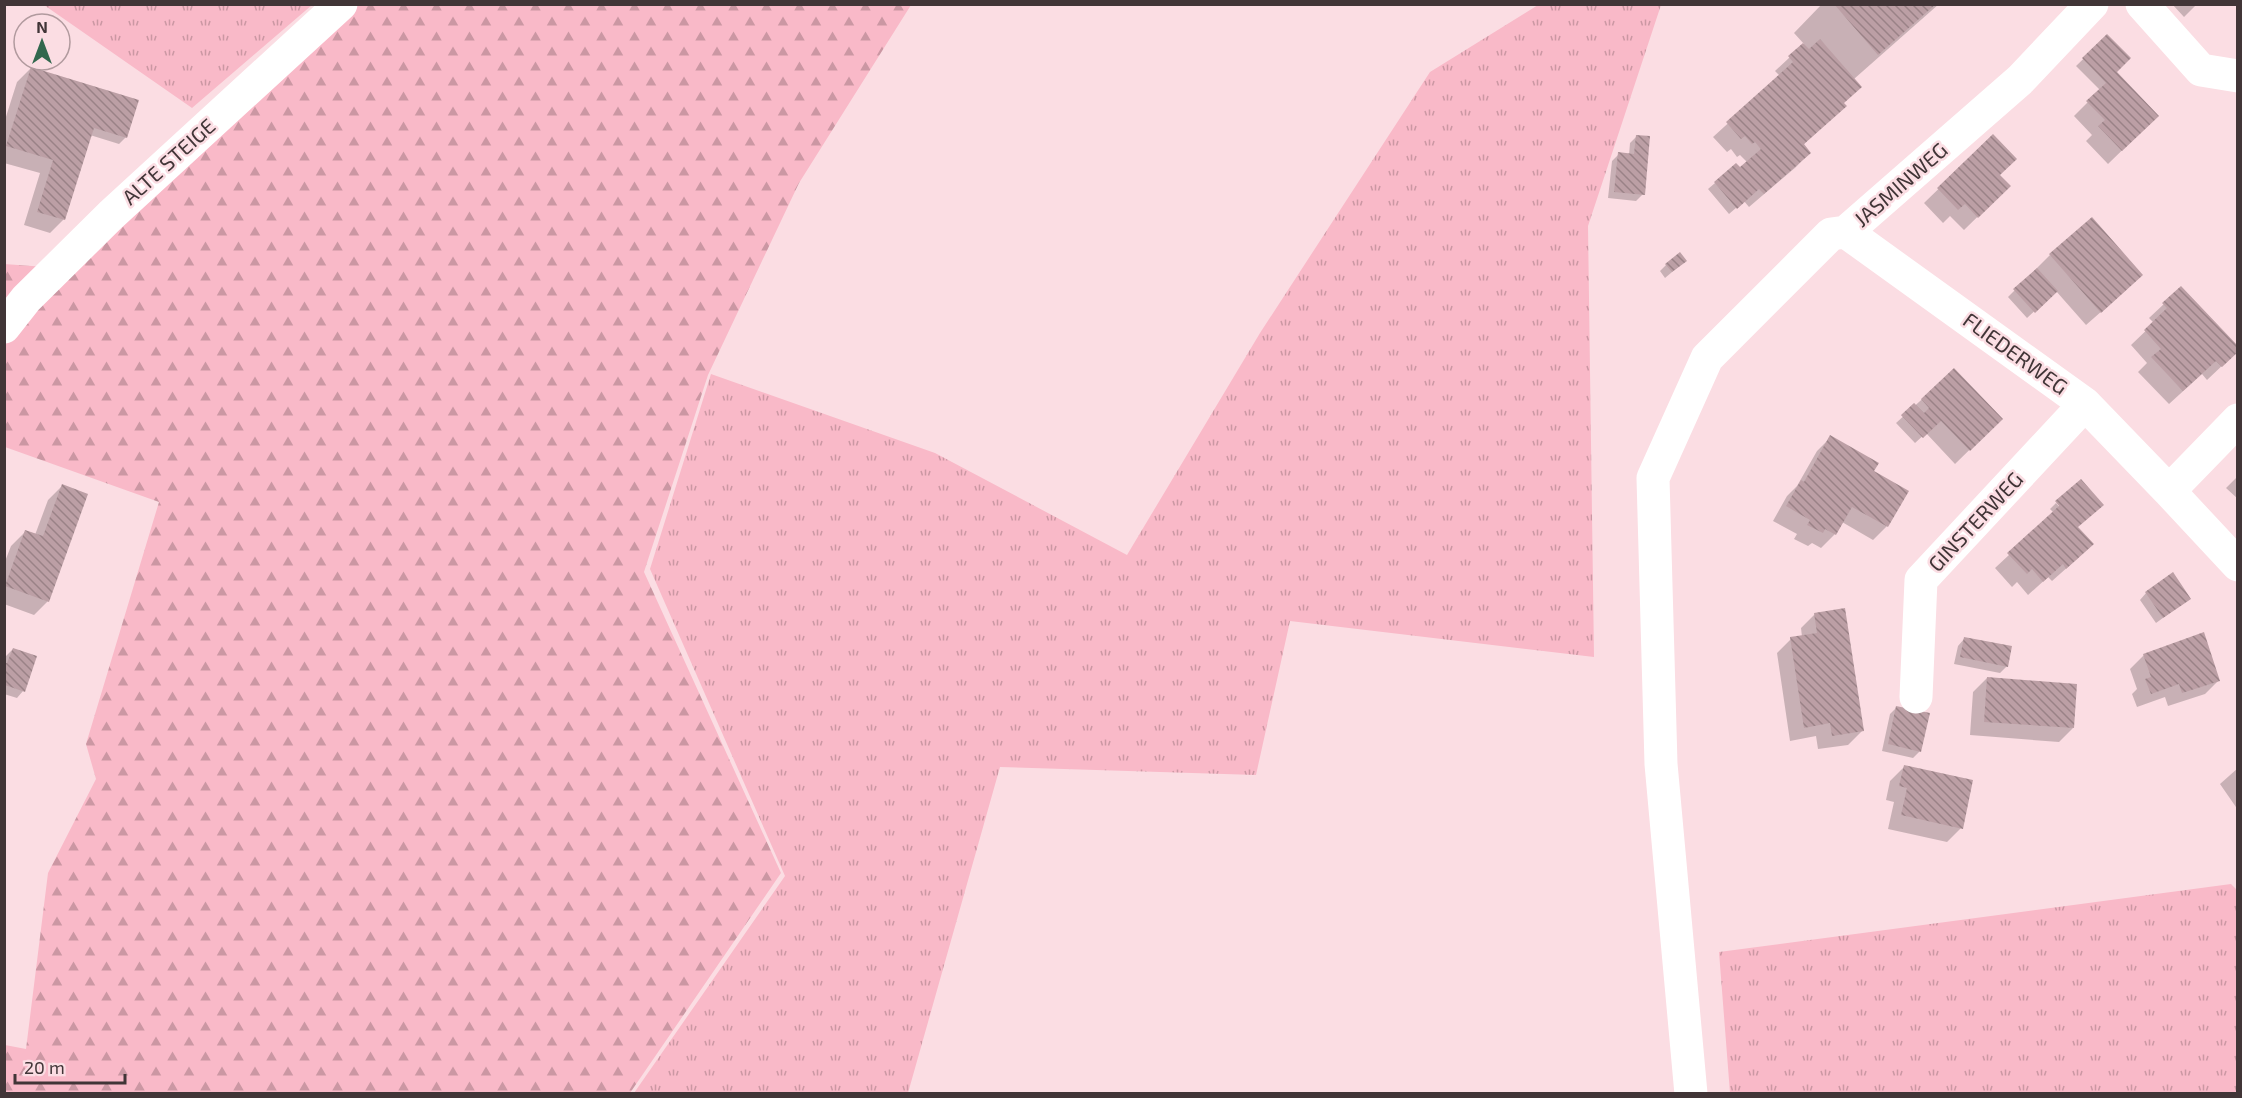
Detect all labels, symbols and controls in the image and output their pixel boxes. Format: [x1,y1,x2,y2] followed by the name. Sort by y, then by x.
[12,12,72,72] north arrow
[36,17,48,36] text: N
[116,113,220,209] street label: ALTE STEIGE
[1848,137,1952,231] street label: JASMINWEG
[1959,307,2073,399] street label: FLIEDERWEG
[1922,466,2027,576] street label: GINSTERWEG
[15,1047,124,1085] scale bar
[24,1056,65,1078] text: 20 m

